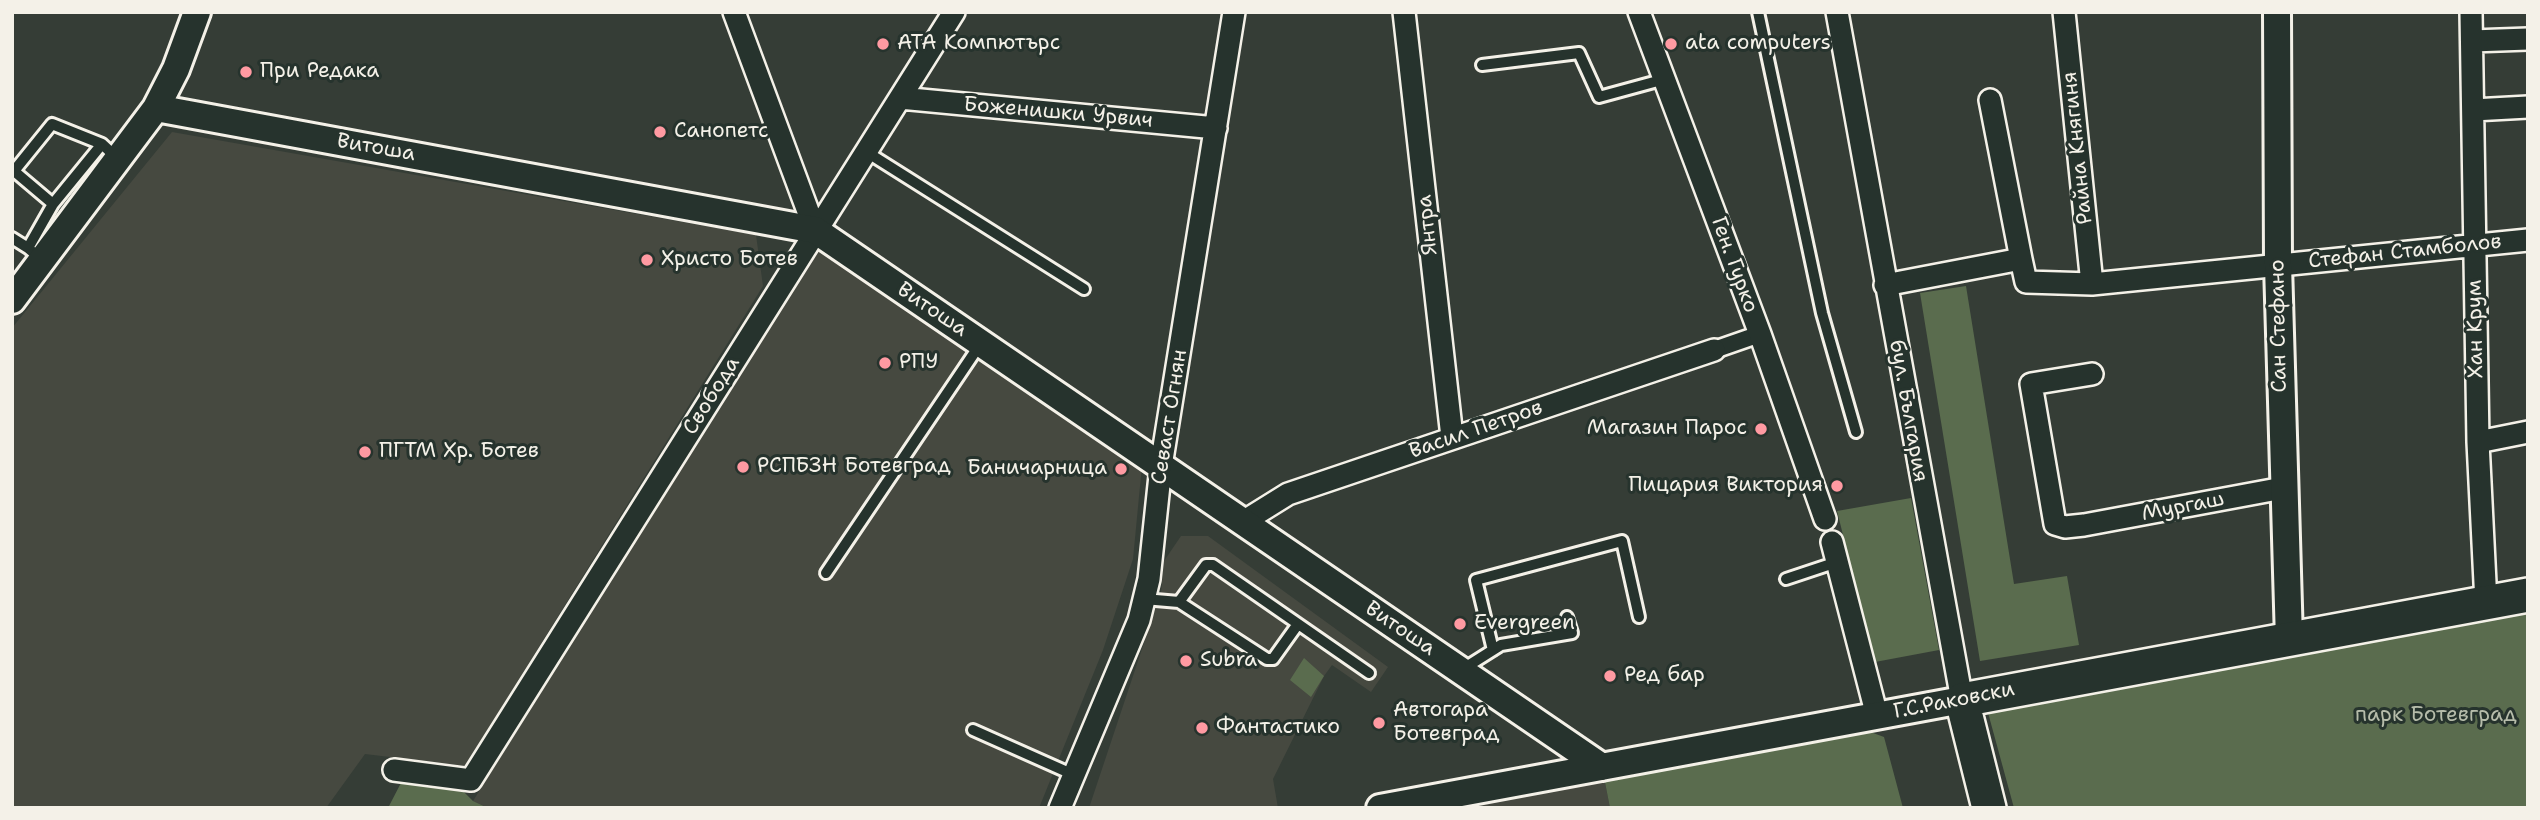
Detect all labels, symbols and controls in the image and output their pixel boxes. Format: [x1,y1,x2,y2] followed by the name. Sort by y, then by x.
[897,31,1060,57] place label: АТА Компютърс
[1685,31,1831,57] place label: ata computers
[875,36,891,52] marker: АТА Компютърс
[1663,36,1679,52] marker: ata computers
[260,59,379,85] place label: При Редака
[238,64,254,80] marker: При Редака
[2057,70,2099,226] street label: Райна Княгиня
[962,92,1154,134] street label: Боженишки Урвич
[674,119,768,145] place label: Санопетс
[652,124,668,140] marker: Санопетс
[335,129,417,167] street label: Витоша
[1412,194,1444,256] street label: Янтра
[1705,214,1763,316] street label: Ген. Гурко
[2307,229,2503,275] street label: Стефан Стамболов
[661,247,798,273] place label: Христо Ботев
[639,252,655,268] marker: Христо Ботев
[2265,259,2293,393] street label: Сан Стефано
[892,277,972,343] street label: Витоша
[2463,279,2489,379] street label: Хан Крум
[1883,338,1933,484] street label: бул. България
[1147,348,1193,486] street label: Севаст Огнян
[899,350,938,376] place label: РПУ
[678,352,746,440] street label: Свобода
[877,355,893,371] marker: РПУ
[1406,395,1546,465] street label: Васил Петров
[1587,416,1747,442] place label: Магазин Парос
[1753,421,1769,437] marker: Магазин Парос
[379,439,539,465] place label: ПГТМ Хр. Ботев
[357,444,373,460] marker: ПГТМ Хр. Ботев
[757,454,951,480] place label: РСПБЗН Ботевград
[967,456,1107,482] place label: Баничарница
[735,459,751,475] marker: РСПБЗН Ботевград
[1113,461,1129,477] marker: Баничарница
[1629,473,1823,499] place label: Пицария Виктория
[1829,478,1845,494] marker: Пицария Виктория
[2139,487,2227,527] street label: Мургаш
[1360,596,1440,662] street label: Витоша
[1474,611,1575,637] place label: Evergreen
[1452,616,1468,632] marker: Evergreen
[1200,648,1257,674] place label: Subra
[1178,653,1194,669] marker: Subra
[1624,663,1705,689] place label: Ред бар
[1602,668,1618,684] marker: Ред бар
[1891,677,2017,725] street label: Г.С.Раковски
[1393,698,1500,748] place label: Автогара Ботевград
[2355,703,2517,729] park label: парк Ботевград
[1216,715,1340,741] place label: Фантастико
[1371,715,1387,731] marker: Автогара Ботевград
[1194,720,1210,736] marker: Фантастико

